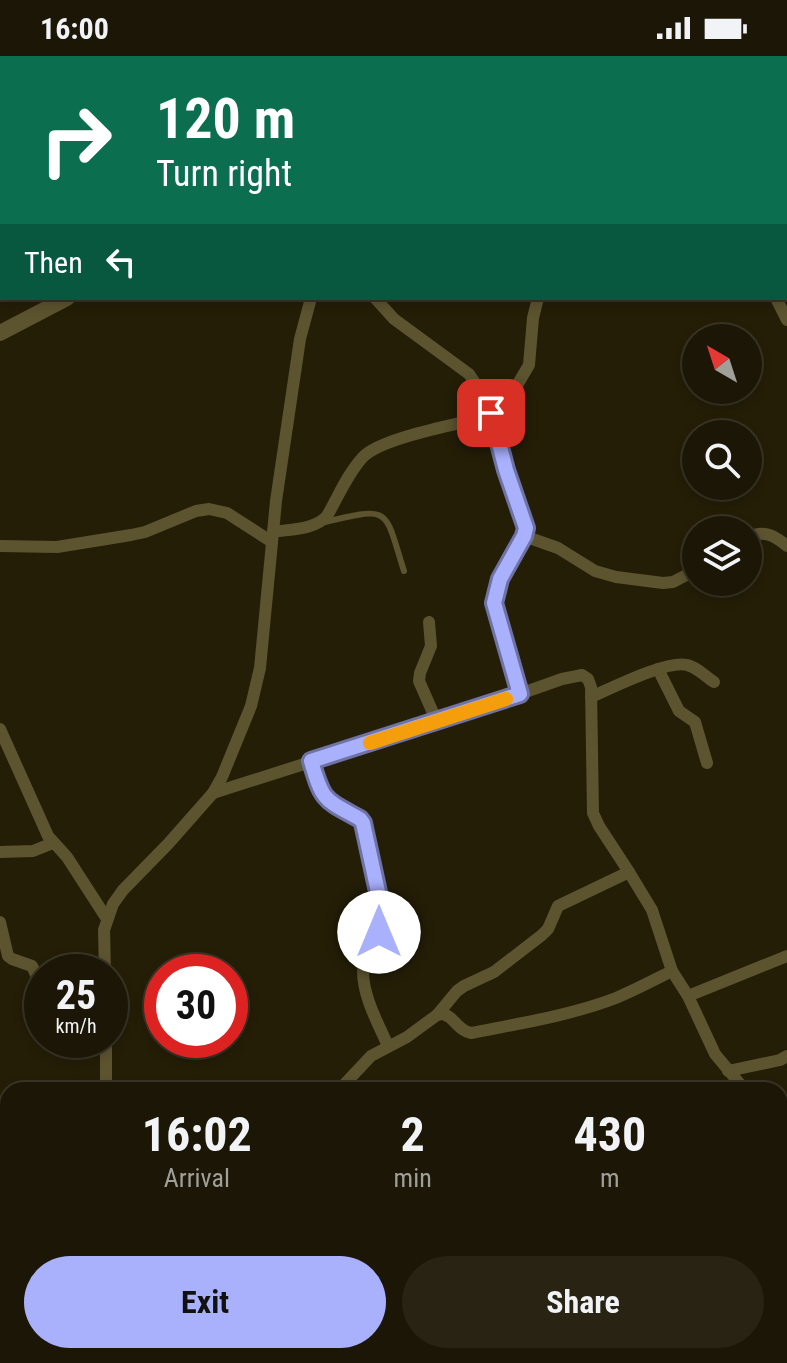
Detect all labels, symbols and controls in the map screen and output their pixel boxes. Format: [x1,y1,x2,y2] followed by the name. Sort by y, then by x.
[40,11,109,46] text: 16:00
[156,86,295,152] text: 120 m
[24,88,128,192] icon: right
[156,153,292,195] text: Turn right
[99,240,143,284] icon: left
[24,245,83,280] text: Then
[682,324,762,404] north arrow
[682,324,762,596] map controls
[457,379,525,447] pin
[469,391,513,435] icon: arrive
[682,420,762,500] button: search
[682,516,762,596] button: layers
[337,890,421,974] position arrow
[144,954,248,1058] speed limit sign: 30
[56,972,96,1019] text: 25
[55,1014,97,1038] text: km/h
[142,1106,252,1163] text: 16:02
[401,1106,425,1163] text: 2
[573,1106,646,1163] text: 430
[164,1163,230,1193] text: Arrival
[394,1163,432,1193] text: min
[600,1163,620,1193] text: m
[24,1256,386,1348] button: Exit
[402,1256,764,1348] button: Share

